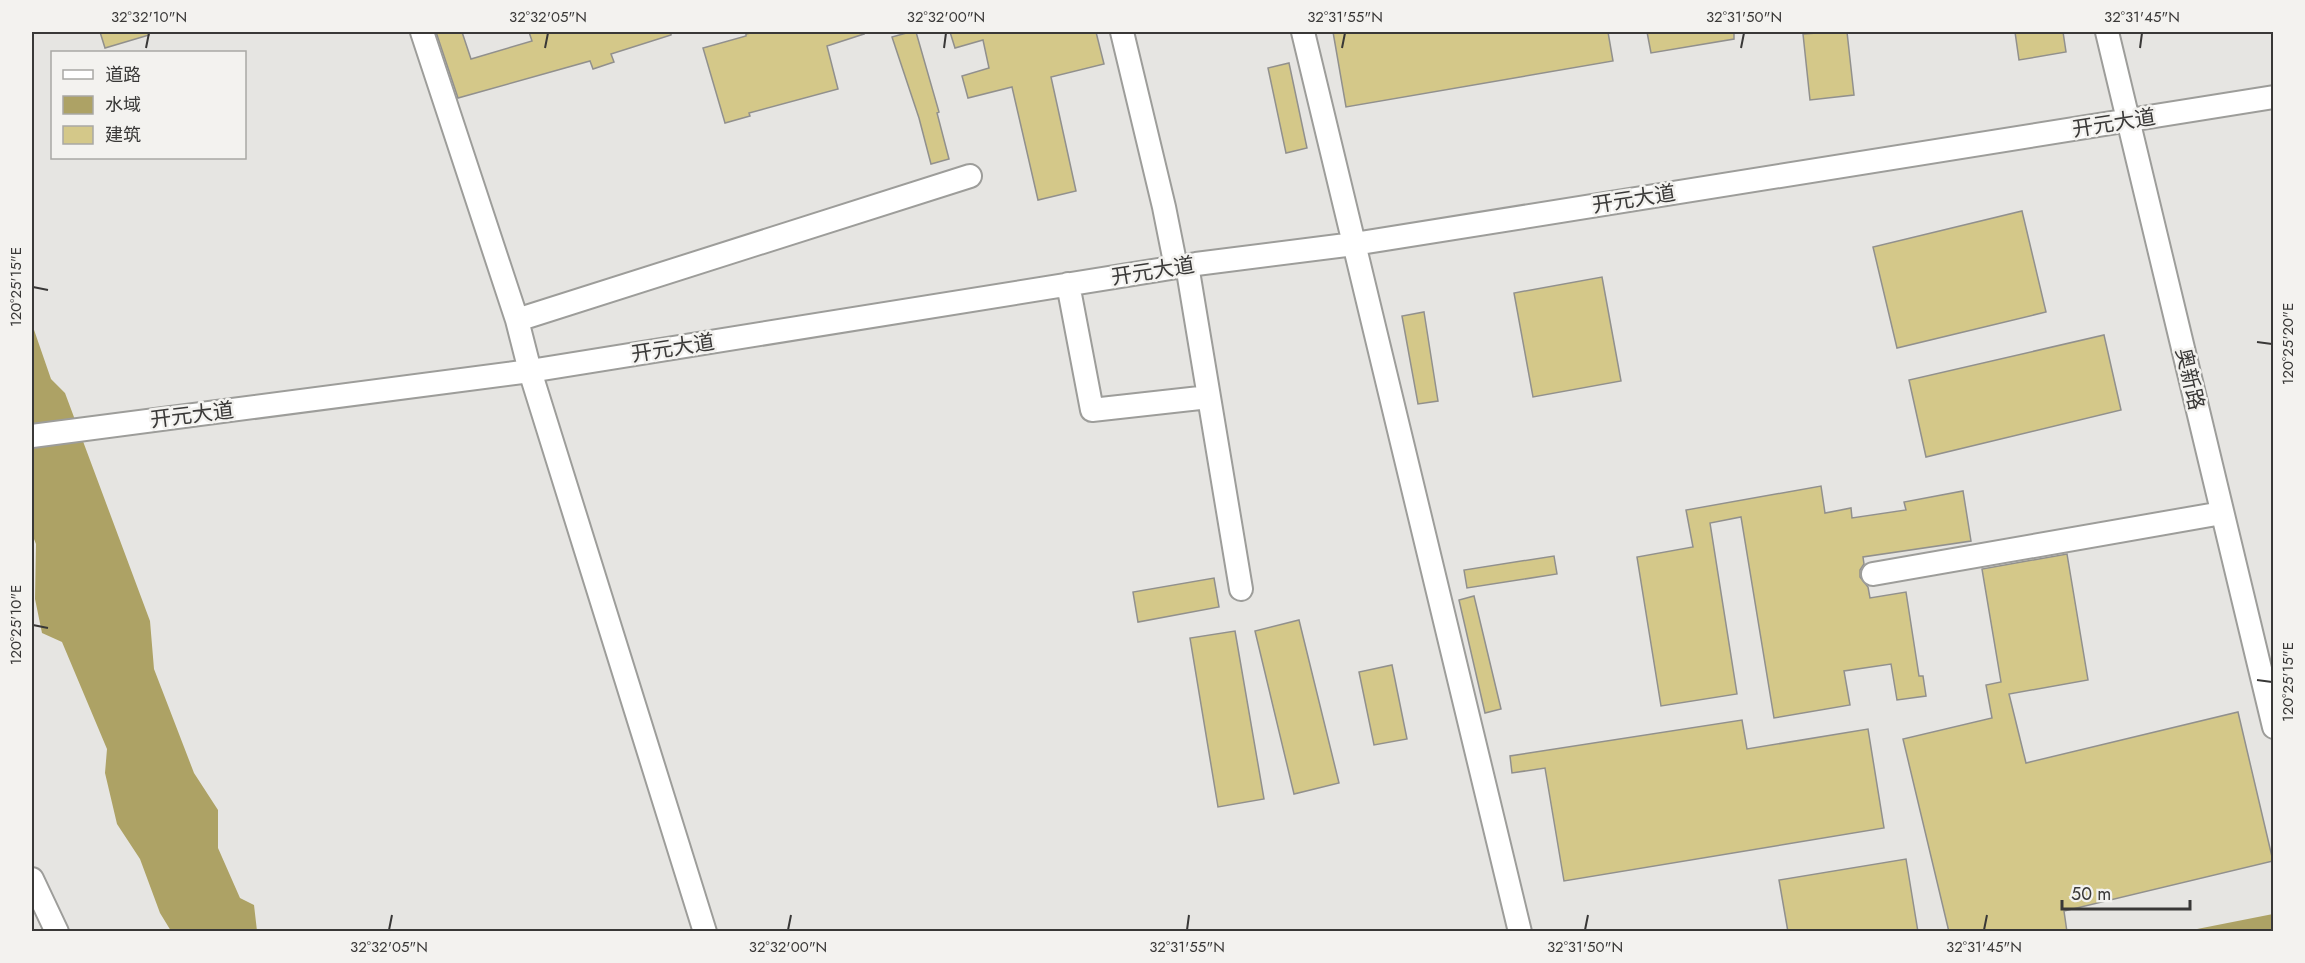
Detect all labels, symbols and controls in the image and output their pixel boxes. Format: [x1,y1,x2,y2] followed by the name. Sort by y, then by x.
[111,6,187,28] text: 32°32'10"N
[509,6,587,28] text: 32°32'05"N
[907,6,985,28] text: 32°32'00"N
[1307,6,1383,28] text: 32°31'55"N
[1706,6,1782,28] text: 32°31'50"N
[2104,6,2180,28] text: 32°31'45"N
[51,51,246,159] legend
[105,62,141,88] text: 道路
[105,92,141,118] text: 水域
[2070,102,2158,144] street label: 开元大道
[105,122,141,148] text: 建筑
[1590,178,1678,220] street label: 开元大道
[5,247,27,327] text: 120°25'15"E
[1109,250,1197,292] street label: 开元大道
[2277,303,2299,385] text: 120°25'20"E
[629,327,717,369] street label: 开元大道
[2168,345,2212,413] street label: 奥新路
[148,395,236,435] street label: 开元大道
[5,585,27,665] text: 120°25'10"E
[2277,642,2299,722] text: 120°25'15"E
[2062,873,2190,911] scale bar
[2071,881,2111,907] text: 50 m
[350,936,428,958] text: 32°32'05"N
[749,936,827,958] text: 32°32'00"N
[1149,936,1225,958] text: 32°31'55"N
[1547,936,1623,958] text: 32°31'50"N
[1946,936,2022,958] text: 32°31'45"N

